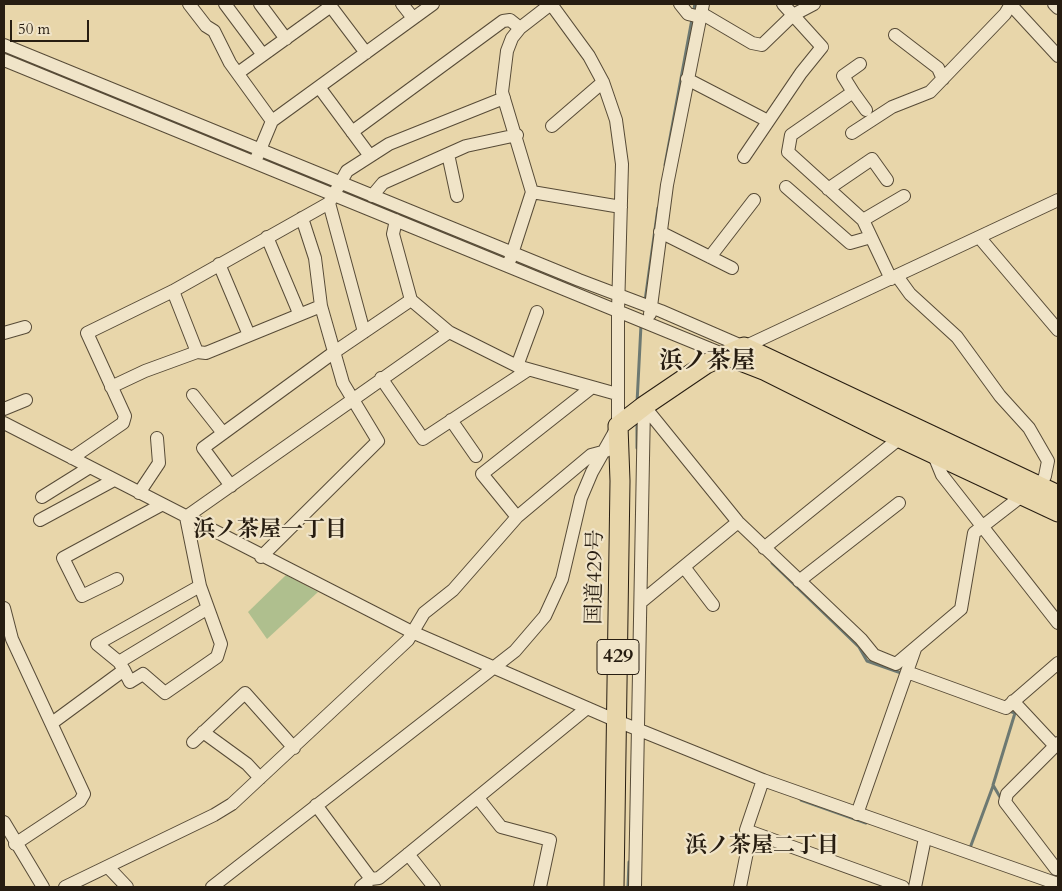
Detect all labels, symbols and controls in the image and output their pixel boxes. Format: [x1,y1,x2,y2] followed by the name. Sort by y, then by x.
[12,10,91,42] scale bar
[18,19,50,39] text: 50 m
[659,348,755,376] district label: 浜ノ茶屋
[193,518,347,544] district label: 浜ノ茶屋一丁目
[583,529,609,625] street label: 国道429号
[597,640,639,674] road number: 429
[685,834,839,860] district label: 浜ノ茶屋二丁目

